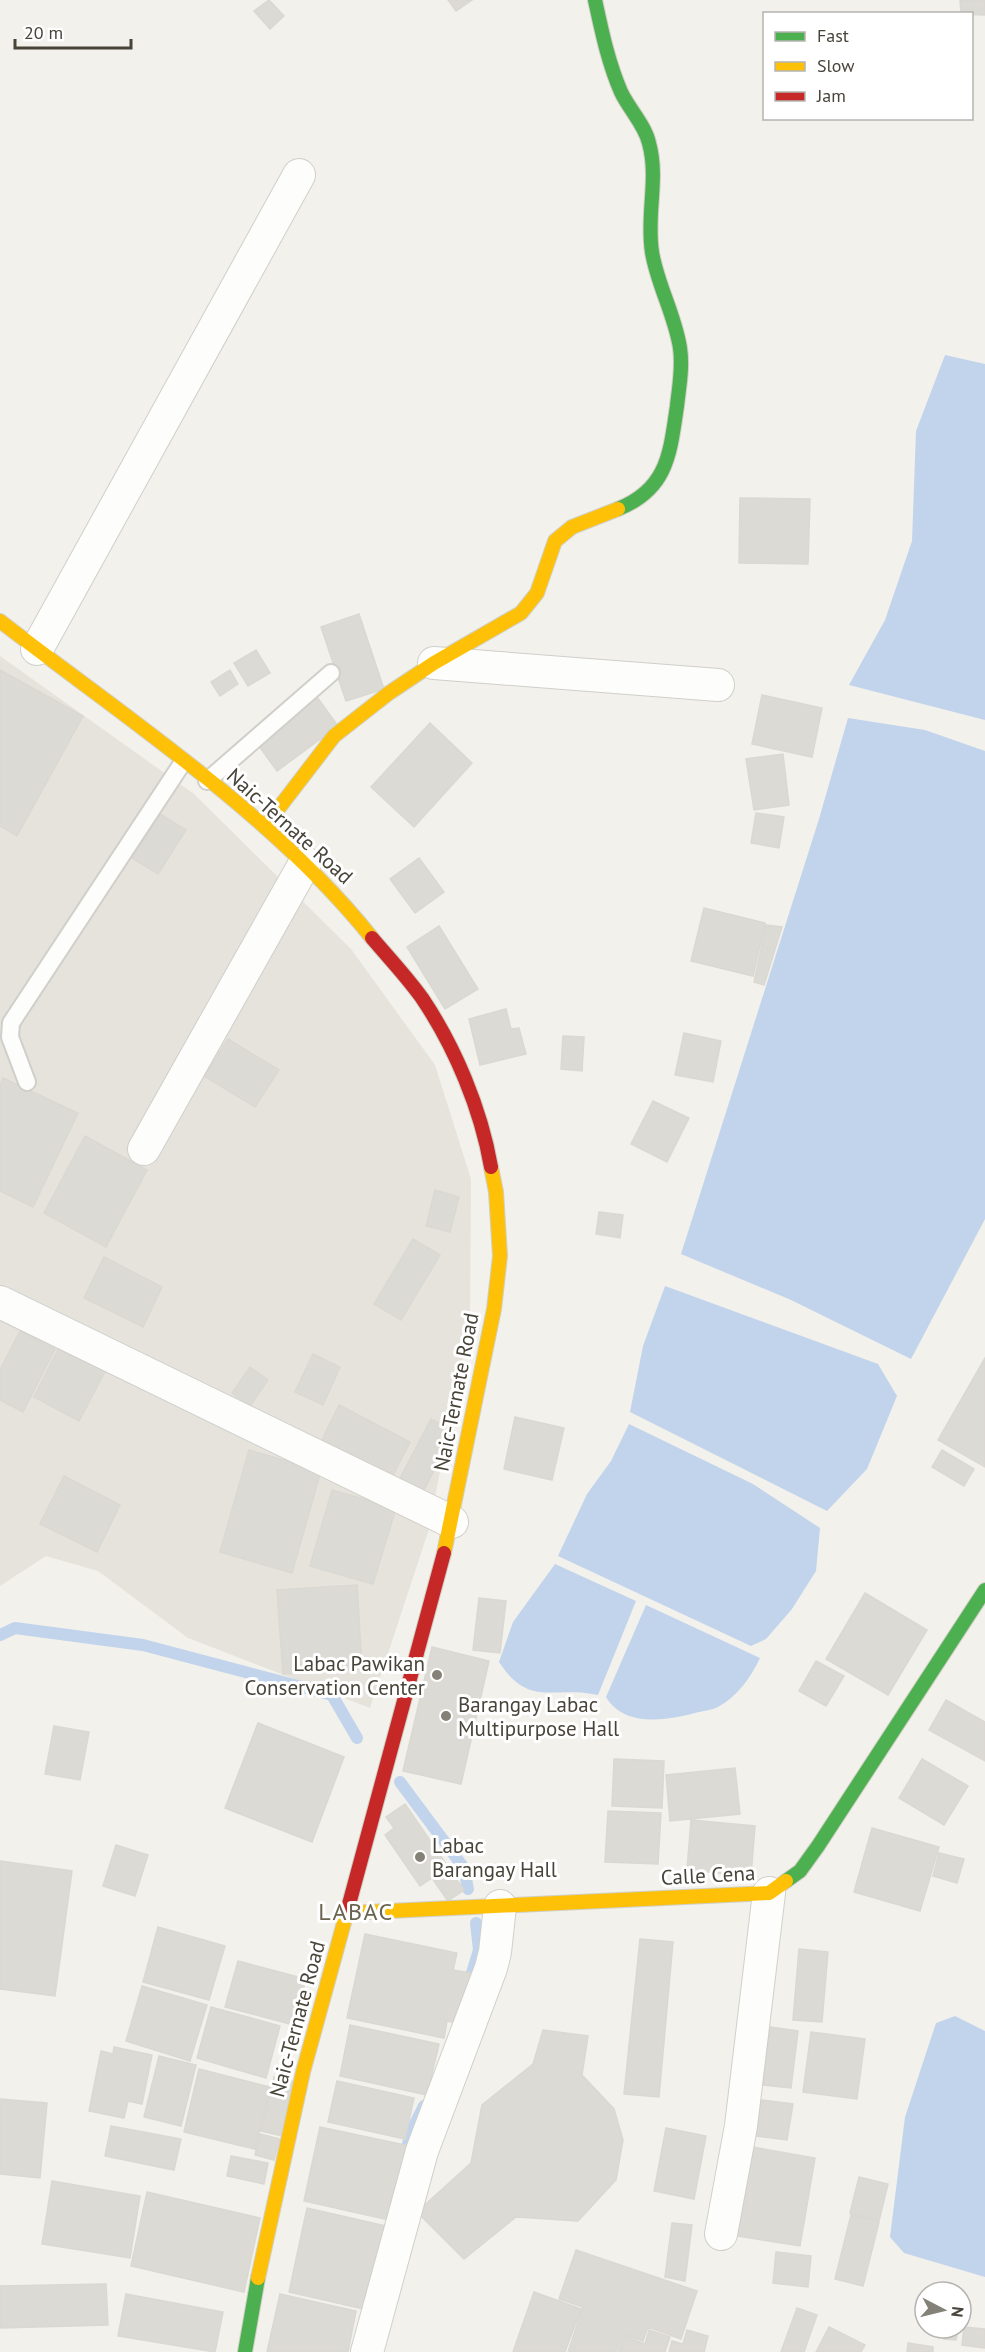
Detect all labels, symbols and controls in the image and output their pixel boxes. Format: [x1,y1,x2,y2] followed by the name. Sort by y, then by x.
[15,12,130,50] scale bar
[763,12,973,120] legend
[24,21,63,44] text: 20 m
[817,24,849,47] text: Fast
[817,54,855,77] text: Slow
[816,84,846,107] text: Jam
[221,762,359,890] street label: Naic-Ternate Road
[427,1311,485,1473] street label: Naic-Ternate Road
[245,1650,425,1701] place label: Labac Pawikan Conservation Center
[430,1668,444,1682] marker: Labac Pawikan Conservation Center
[458,1691,619,1742] place label: Barangay Labac Multipurpose Hall
[439,1709,453,1723] marker: Barangay Labac Multipurpose Hall
[432,1832,557,1883] place label: Labac Barangay Hall
[413,1850,427,1864] marker: Labac Barangay Hall
[660,1859,756,1891] street label: Calle Cena
[318,1896,394,1927] district label: LABAC
[263,1938,331,2100] street label: Naic-Ternate Road
[913,2280,973,2340] north arrow
[947,2305,968,2318] text: N

